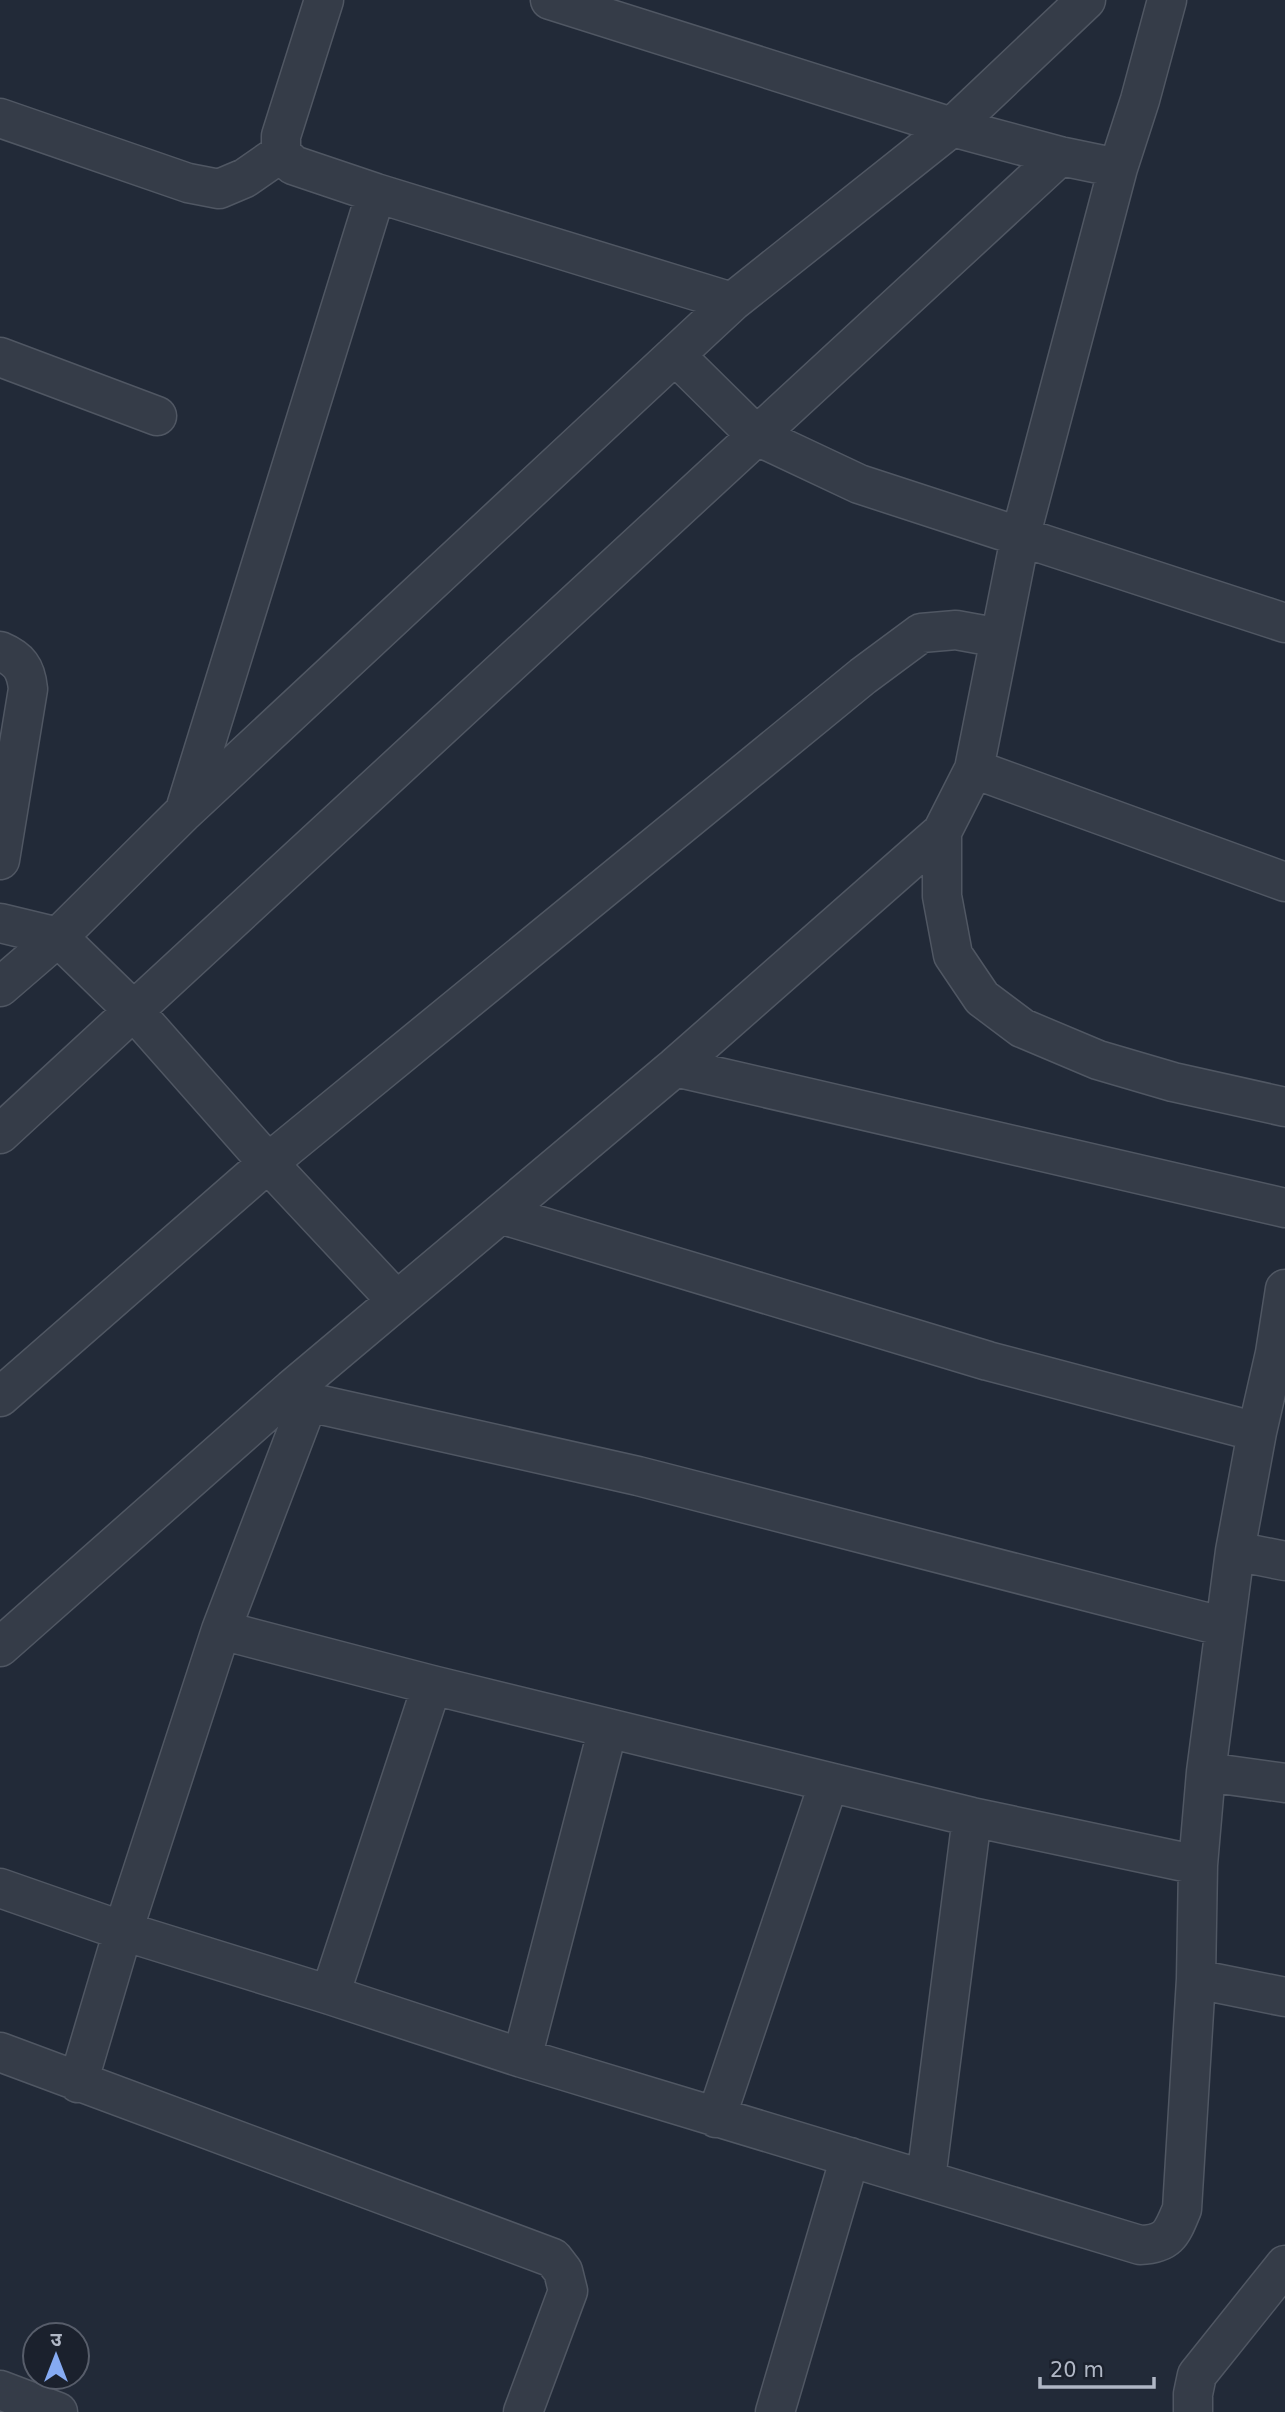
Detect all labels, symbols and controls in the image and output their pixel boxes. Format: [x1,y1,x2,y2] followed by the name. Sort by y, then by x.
[21,2321,91,2391] north arrow
[50,2328,62,2350] text: उ
[1040,2346,1154,2390] scale bar
[1050,2358,1104,2382] text: 20 m

